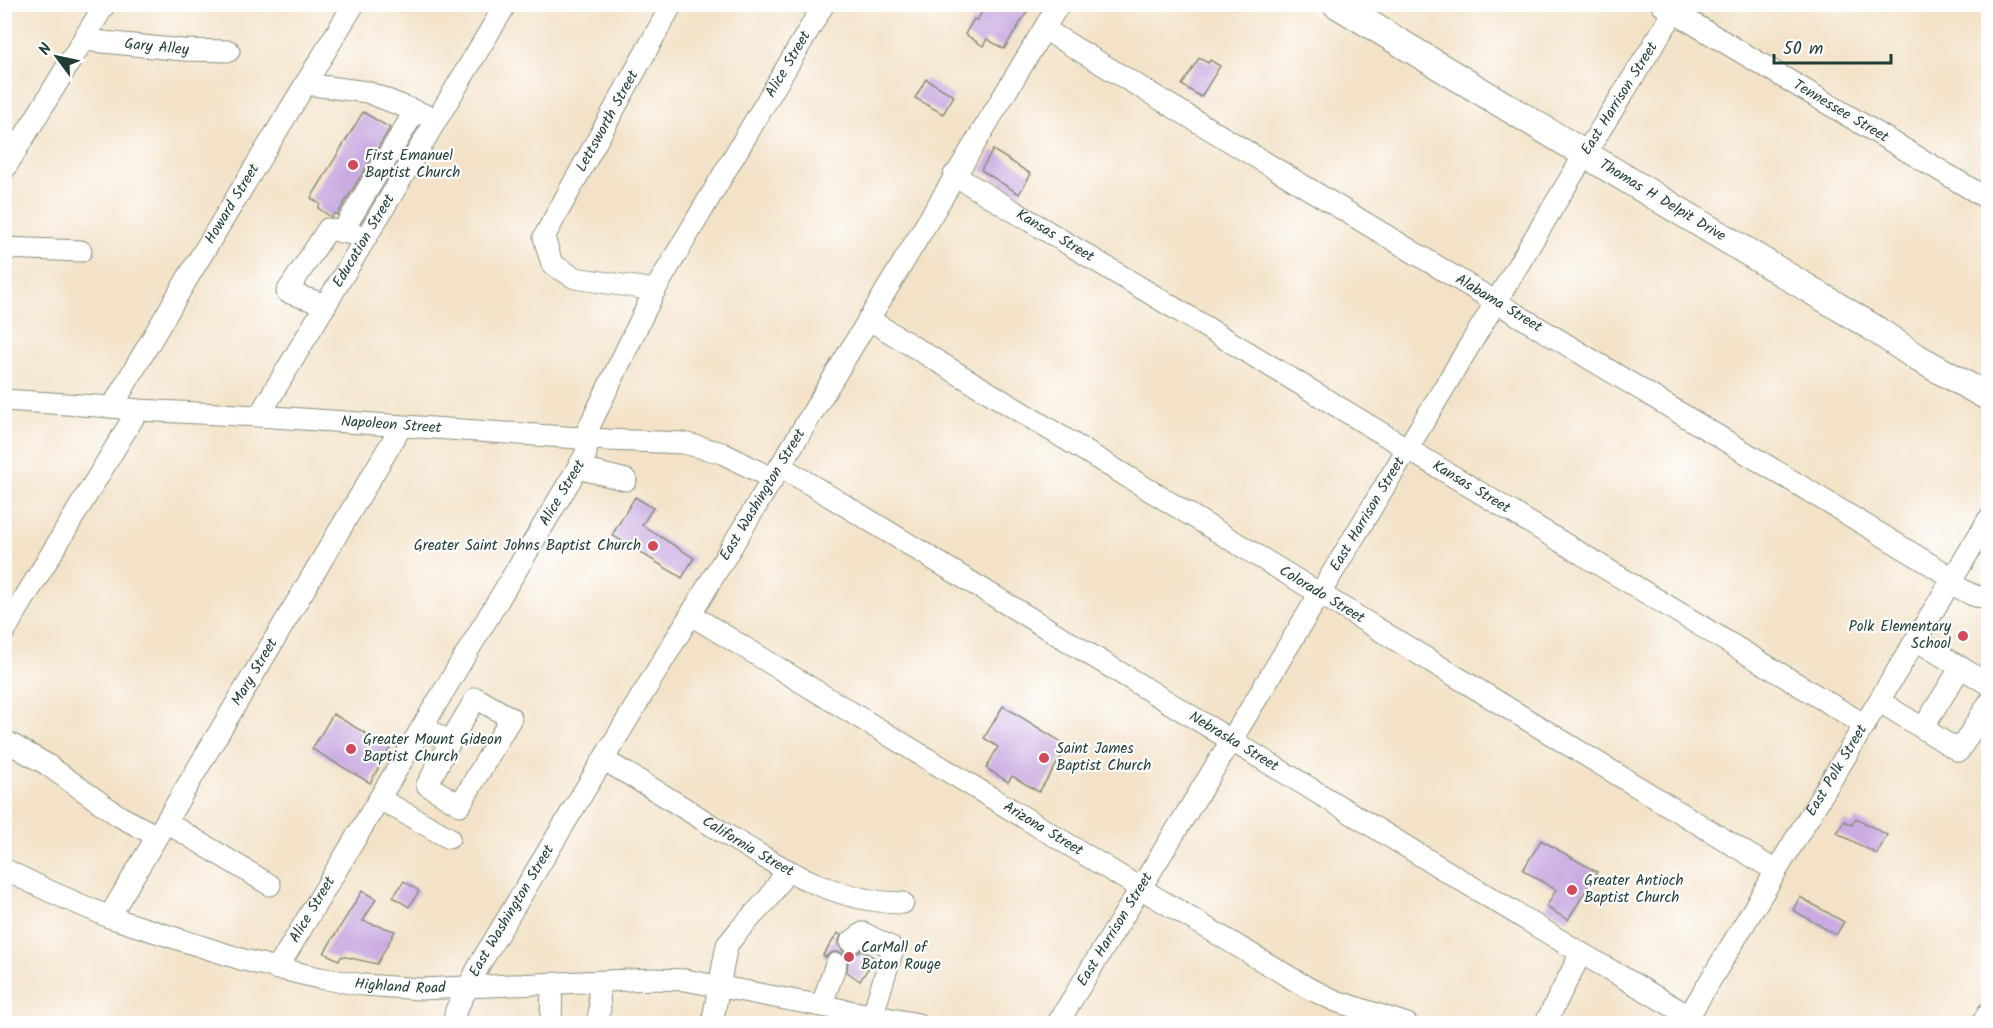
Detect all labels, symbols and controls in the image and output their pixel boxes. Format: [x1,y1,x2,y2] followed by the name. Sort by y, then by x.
[759,26,818,102] street label: Alice Street
[27,27,87,87] north arrow
[1774,27,1891,65] scale bar
[123,32,190,62] street label: Gary Alley
[1783,35,1823,64] text: 50 m
[1575,37,1664,160] street label: East Harrison Street
[32,39,59,61] text: N
[570,66,645,177] street label: Lettsworth Street
[1788,73,1893,149] street label: Tennessee Street
[365,144,460,185] place label: First Emanuel Baptist Church
[1594,153,1731,248] street label: Thomas H Delpit Drive
[346,158,360,172] marker: First Emanuel Baptist Church
[199,159,266,249] street label: Howard Street
[326,189,401,292] street label: Education Street
[1011,203,1099,269] street label: Kansas Street
[1450,268,1547,339] street label: Alabama Street
[340,410,442,441] street label: Napoleon Street
[714,424,812,566] street label: East Washington Street
[1324,452,1412,576] street label: East Harrison Street
[1427,454,1515,520] street label: Kansas Street
[533,455,592,531] street label: Alice Street
[414,534,641,558] place label: Greater Saint Johns Baptist Church
[646,539,660,553] marker: Greater Saint Johns Baptist Church
[1274,559,1369,630] street label: Colorado Street
[1849,615,1952,656] place label: Polk Elementary School
[1956,629,1970,643] marker: Polk Elementary School
[225,634,285,711] street label: Mary Street
[1184,705,1283,779] street label: Nebraska Street
[1800,720,1874,821] street label: East Polk Street
[363,728,502,769] place label: Greater Mount Gideon Baptist Church
[1056,737,1151,778] place label: Saint James Baptist Church
[344,742,358,756] marker: Greater Mount Gideon Baptist Church
[1037,751,1051,765] marker: Saint James Baptist Church
[998,795,1088,863] street label: Arizona Street
[697,810,798,884] street label: California Street
[463,840,561,982] street label: East Washington Street
[1071,868,1159,991] street label: East Harrison Street
[1584,869,1683,910] place label: Greater Antioch Baptist Church
[283,872,342,948] street label: Alice Street
[1565,883,1579,897] marker: Greater Antioch Baptist Church
[861,936,941,977] place label: CarMall of Baton Rouge
[842,950,856,964] marker: CarMall of Baton Rouge
[353,972,447,1001] street label: Highland Road

